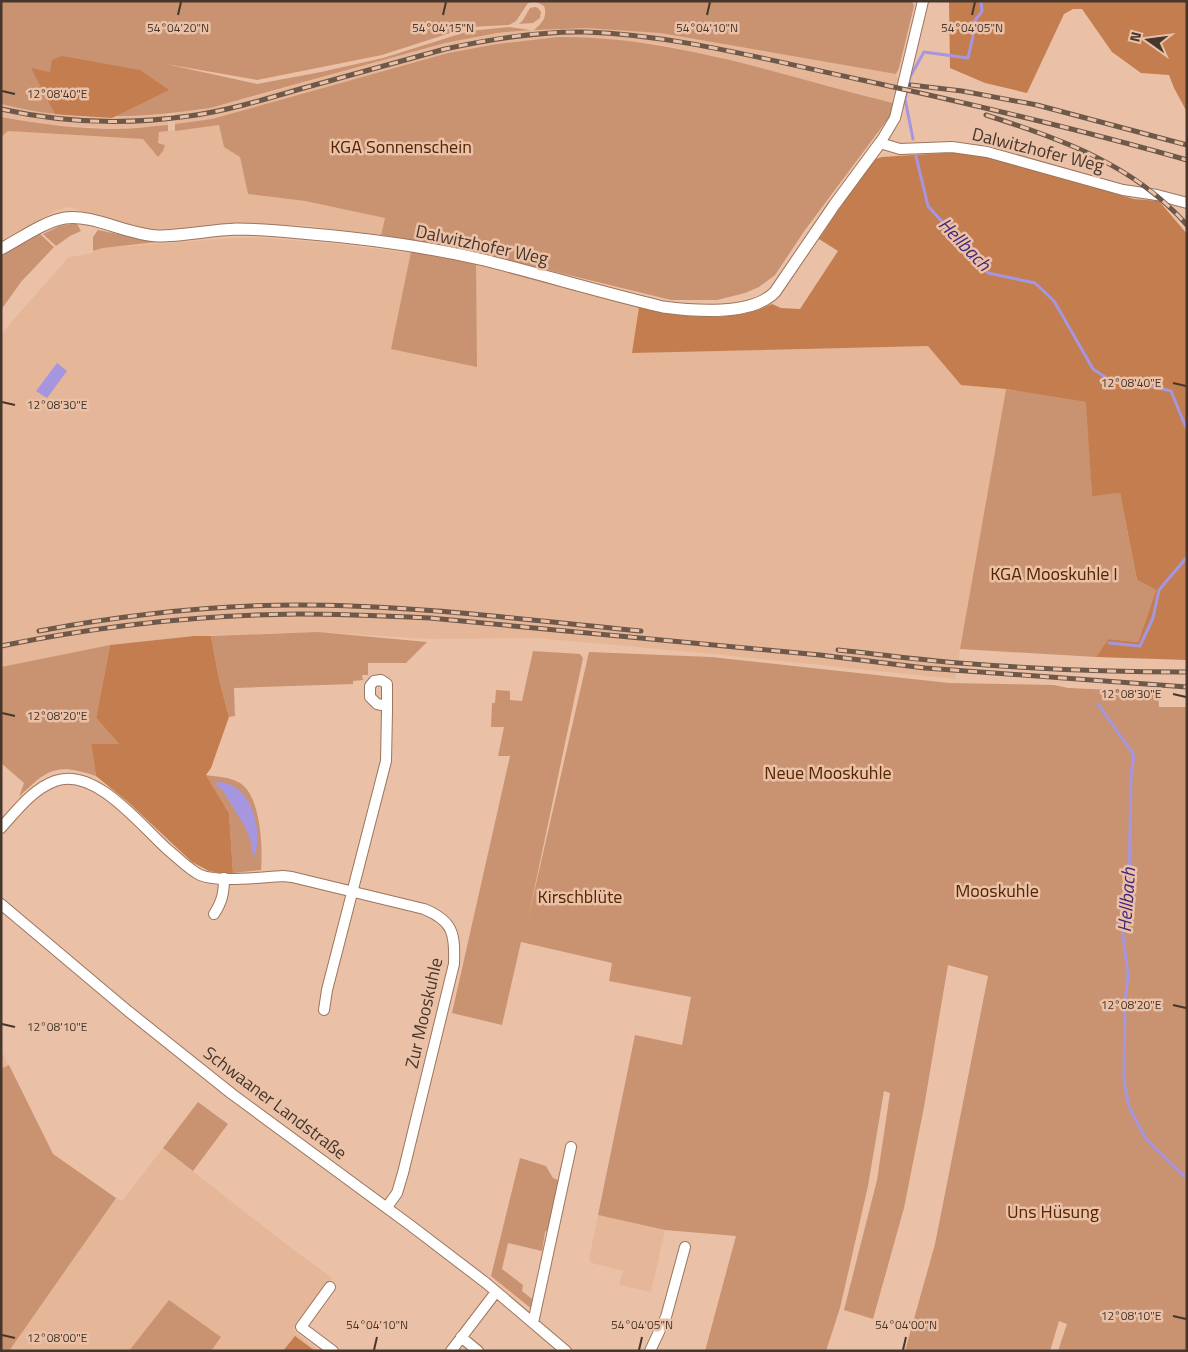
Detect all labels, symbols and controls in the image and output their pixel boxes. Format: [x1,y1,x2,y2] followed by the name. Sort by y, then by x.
[1123,15,1173,65] north arrow
[147,18,209,37] text: 54°04'20"N
[412,18,474,37] text: 54°04'15"N
[676,18,738,37] text: 54°04'10"N
[941,18,1003,37] text: 54°04'05"N
[1124,29,1146,44] text: N
[27,84,88,103] text: 12°08'40"E
[969,120,1107,179] street label: Dalwitzhofer Weg
[330,133,472,160] park label: KGA Sonnenschein
[932,210,999,277] water label: Hellbach
[413,217,551,272] street label: Dalwitzhofer Weg
[1101,373,1162,392] text: 12°08'40"E
[27,395,88,414] text: 12°08'30"E
[990,560,1118,587] park label: KGA Mooskuhle I
[1101,684,1162,703] text: 12°08'30"E
[27,706,88,725] text: 12°08'20"E
[764,759,892,786] park label: Neue Mooskuhle
[1109,866,1142,933] water label: Hellbach
[955,877,1039,904] park label: Mooskuhle
[538,883,622,910] park label: Kirschblüte
[398,955,449,1071] street label: Zur Mooskuhle
[1101,995,1162,1014] text: 12°08'20"E
[27,1017,88,1036] text: 12°08'10"E
[198,1039,353,1166] street label: Schwaaner Landstraße
[1007,1198,1099,1225] park label: Uns Hüsung
[1101,1306,1162,1325] text: 12°08'10"E
[346,1315,408,1334] text: 54°04'10"N
[611,1315,673,1334] text: 54°04'05"N
[875,1315,937,1334] text: 54°04'00"N
[27,1328,88,1347] text: 12°08'00"E

